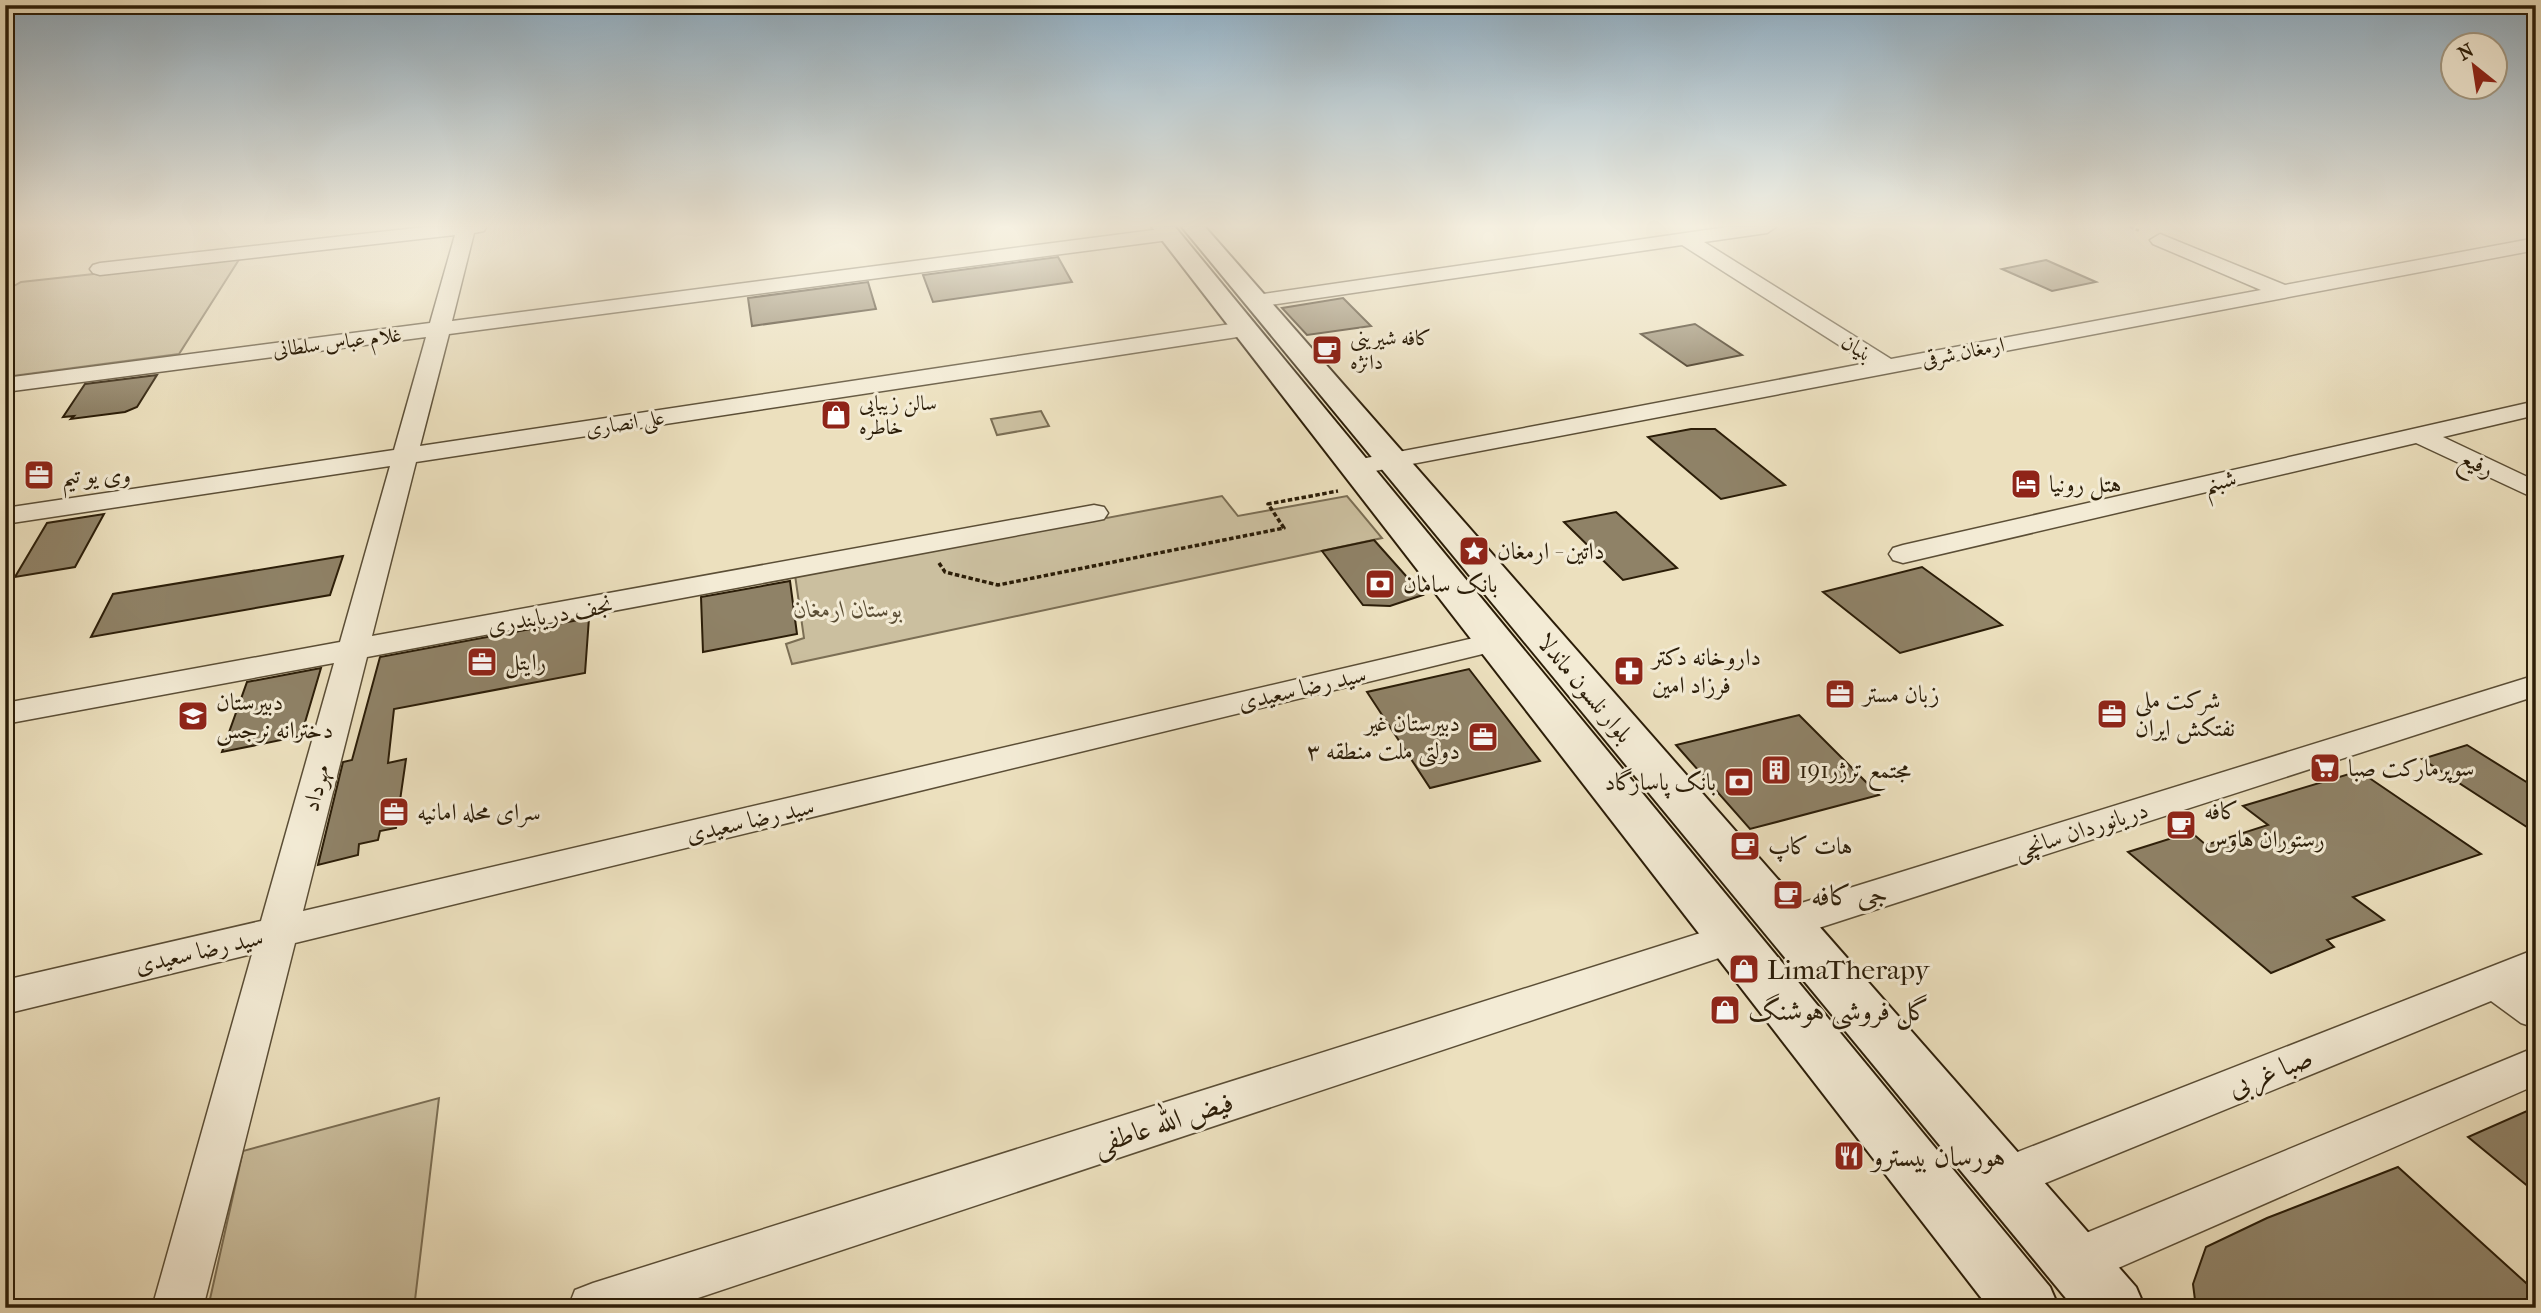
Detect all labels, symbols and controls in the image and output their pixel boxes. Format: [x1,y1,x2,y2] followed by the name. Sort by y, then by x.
[2440,32,2510,102] north arrow
[2454,39,2478,65] text: N
[271,322,404,368] street label: غلام عباس سلطانی
[1350,326,1431,374] place label: کافه شیرینی دانژه
[1837,329,1877,367] street label: بنیان
[1920,332,2007,374] street label: ارمغان شرقی
[1310,333,1344,367] cafe icon: کافه شیرینی دانژه
[859,391,937,440] place label: سالن زیبایی خاطره
[819,398,853,432] shop icon: سالن زیبایی خاطره
[584,405,667,445] street label: علی انصاری
[2452,443,2498,490] street label: رفیع
[22,458,56,492] office icon: وی یو تیم
[62,461,131,499] place label: وی یو تیم
[2201,464,2241,508] street label: شبنم
[2009,467,2043,501] hotel icon: هتل رونیا
[2049,470,2122,501] place label: هتل رونیا
[1457,534,1491,568] place icon: داتین - ارمغان
[1497,537,1604,565] place label: داتین - ارمغان
[1363,567,1397,601] bank icon: بانک سامان
[1403,570,1498,598] place label: بانک سامان
[485,590,615,641] street label: نجف دریابندری
[794,595,903,624] park label: بوستان ارمغان
[1530,628,1639,749] street label: بلوار نلسون ماندلا
[1649,643,1761,700] place label: داروخانه دکتر فرزاد امین
[465,645,499,679] office icon: رایتل
[505,648,546,679] place label: رایتل
[1612,654,1646,688] pharmacy icon: داروخانه دکتر فرزاد امین
[1235,660,1369,716] street label: سید رضا سعیدی
[1823,677,1857,711] office icon: زبان مستر
[1860,680,1940,708] place label: زبان مستر
[2135,686,2235,744] place label: شرکت ملی نفتکش ایران
[216,688,333,746] place label: دبیرستان دخترانه نرجس
[2095,697,2129,731] office icon: شرکت ملی نفتکش ایران
[176,699,210,733] school or university icon: دبیرستان دخترانه نرجس
[1307,709,1460,768] place label: دبیرستان غیر دولتی ملت منطقه ۳
[1466,720,1500,754] office icon: دبیرستان غیر دولتی ملت منطقه ۳
[2308,751,2342,785] supermarket icon: سوپرمارکت صبا
[1759,753,1793,787] building icon: مجتمع ترژر191
[2348,754,2474,784] place label: سوپرمارکت صبا
[1799,756,1911,792] place label: مجتمع ترژر191
[296,761,337,815] street label: مهرداد
[1722,765,1756,799] bank icon: بانک پاسارگاد
[1604,767,1716,799] place label: بانک پاسارگاد
[683,792,817,848] street label: سید رضا سعیدی
[377,795,411,829] office icon: سرای محله امانیه
[2010,795,2152,868] street label: دریانوردان سانچی
[2204,797,2325,854] place label: کافه رستوران هاوس
[417,798,541,828] place label: سرای محله امانیه
[2164,808,2198,842] cafe icon: کافه رستوران هاوس
[1728,829,1762,863] cafe icon: هات کاپ
[1768,832,1853,862] place label: هات کاپ
[1771,878,1805,912] cafe icon: جی کافه
[1811,879,1888,912] place label: جی کافه
[132,923,266,979] street label: سید رضا سعیدی
[1727,952,1761,986] shop icon: LimaTherapy
[1767,953,1931,986] place label: LimaTherapy
[1708,993,1742,1027] shop icon: گل فروشی هوشنگ
[1748,993,1929,1030] place label: گل فروشی هوشنگ
[2223,1040,2318,1107] street label: صبا غربی
[1087,1080,1238,1165] street label: فیض الله عاطفی
[1832,1139,1866,1173] restaurant icon: هورسان بیسترو
[1869,1140,2006,1174] place label: هورسان بیسترو

